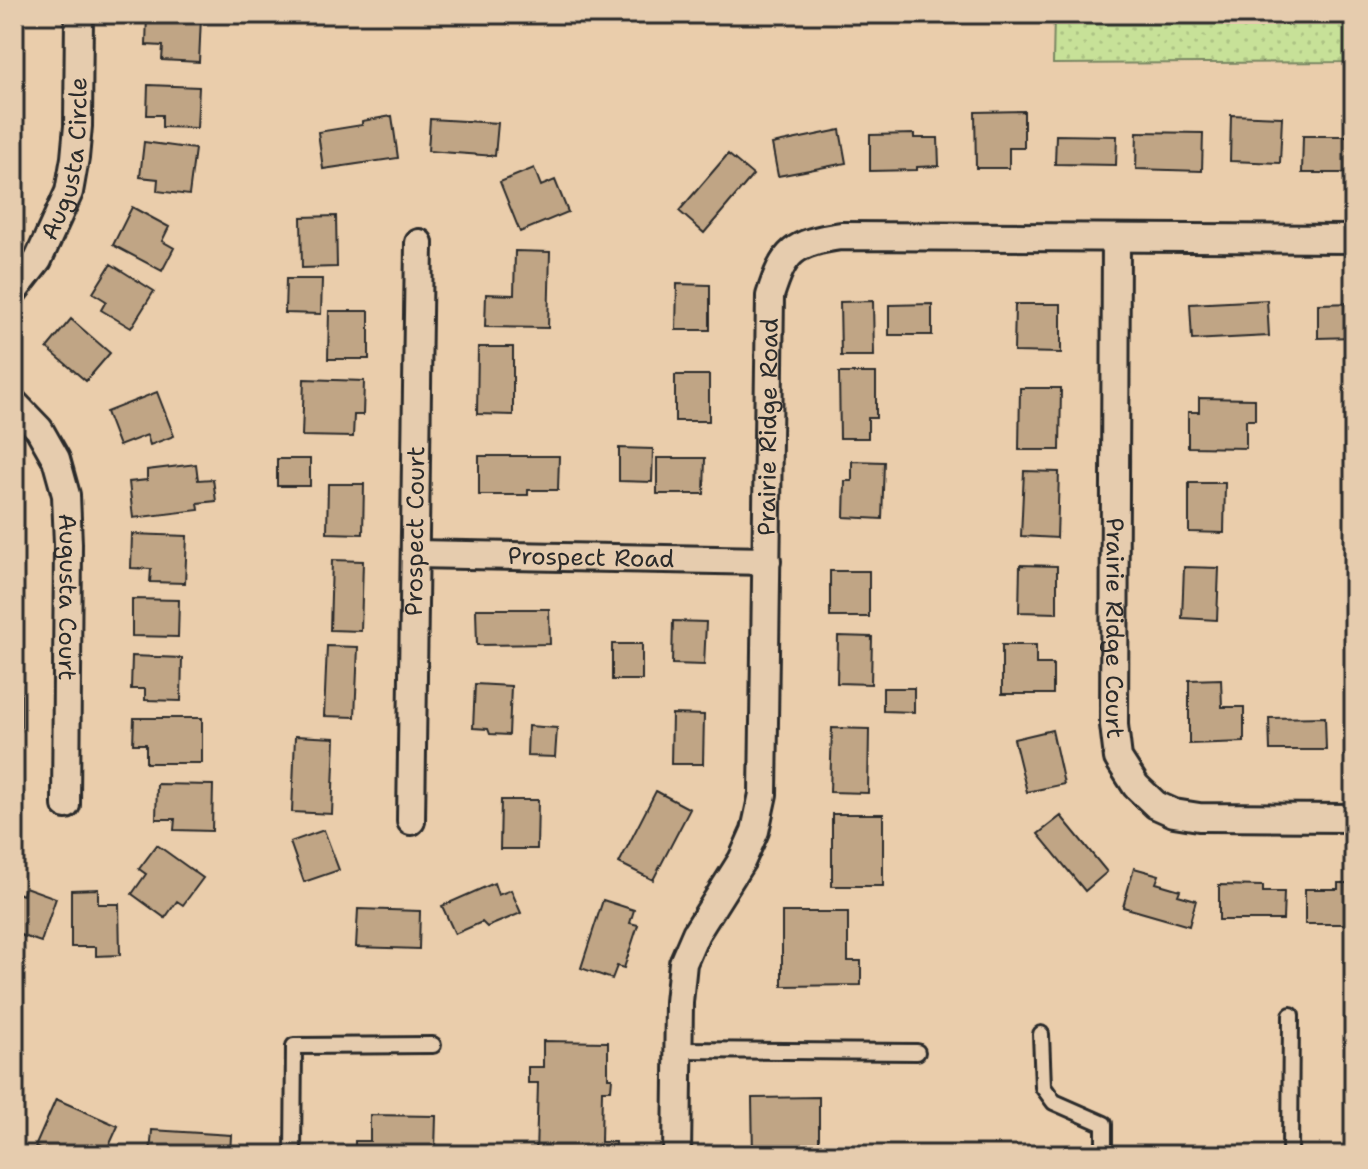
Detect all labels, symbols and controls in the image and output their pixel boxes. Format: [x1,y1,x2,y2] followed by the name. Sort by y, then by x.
[33,77,94,245] street label: Augusta Circle
[751,318,786,536] street label: Prairie Ridge Road
[398,446,432,616] street label: Prospect Court
[51,513,84,681] street label: Augusta Court
[1098,517,1132,740] street label: Prairie Ridge Court
[507,540,675,575] street label: Prospect Road

